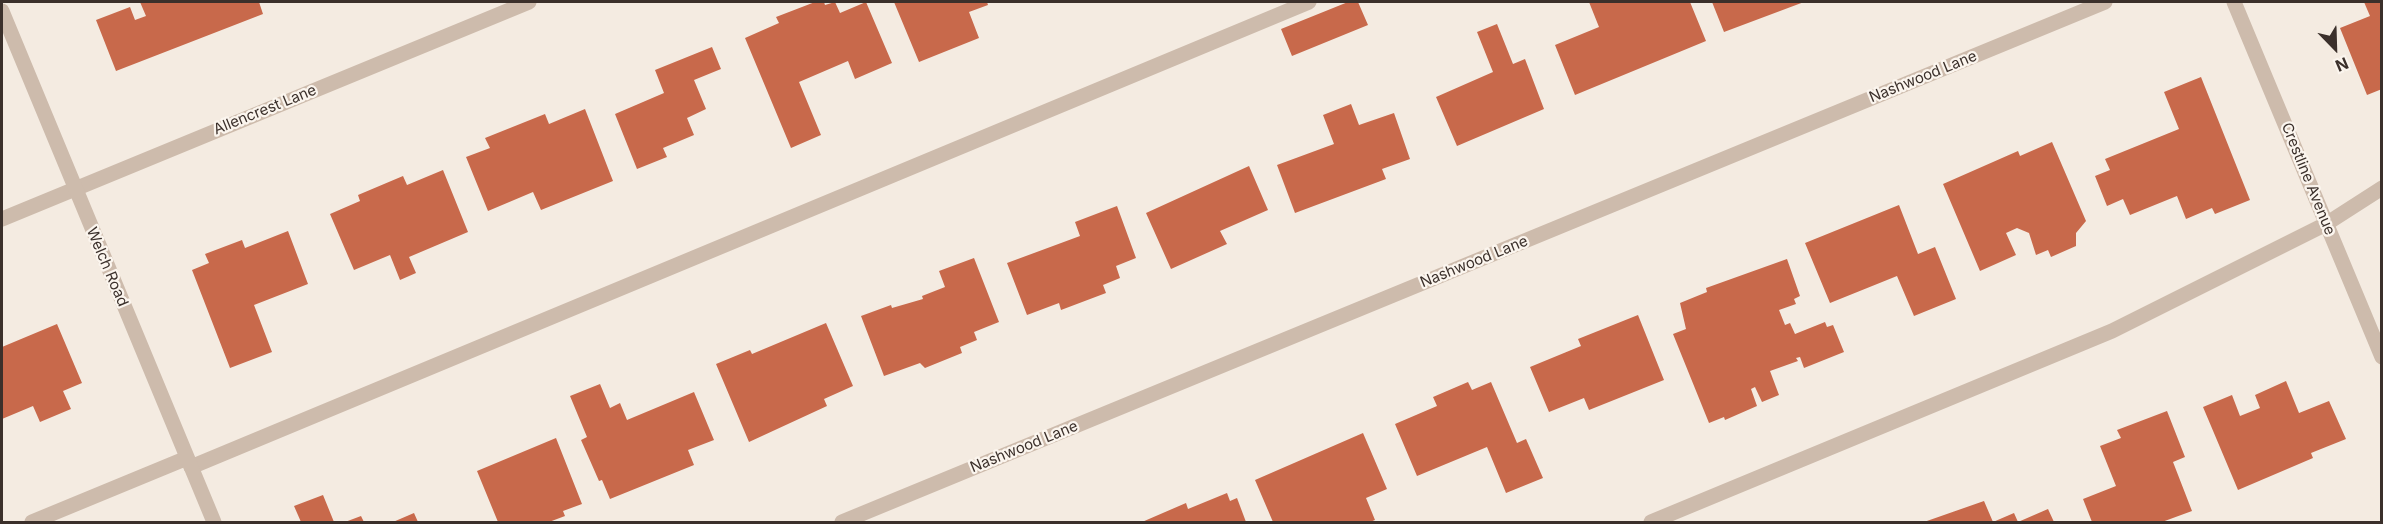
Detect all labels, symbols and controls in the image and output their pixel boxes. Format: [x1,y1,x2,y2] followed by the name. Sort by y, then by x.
[2305,18,2365,78] north arrow
[1867,47,1979,107] street label: Nashwood Lane
[2333,53,2352,76] text: N
[211,81,319,139] street label: Allencrest Lane
[2277,120,2339,238] street label: Crestline Avenue
[82,225,132,309] street label: Welch Road
[1418,232,1530,292] street label: Nashwood Lane
[968,417,1080,477] street label: Nashwood Lane

